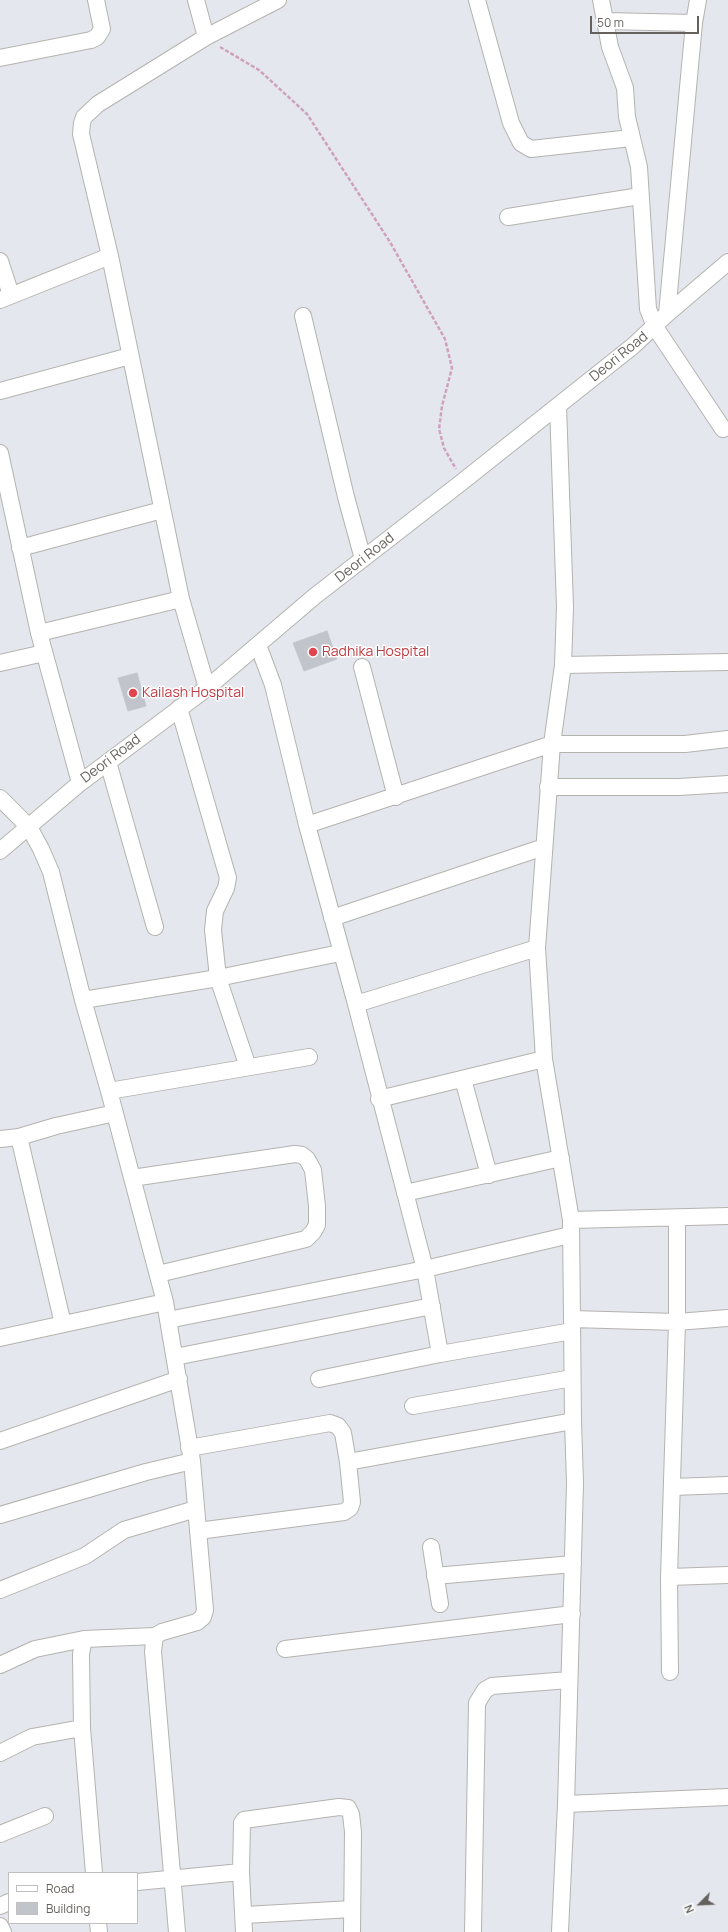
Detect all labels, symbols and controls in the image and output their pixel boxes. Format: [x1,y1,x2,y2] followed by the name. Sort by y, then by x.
[592,8,701,34] scale bar
[597,14,624,31] text: 50 m
[586,328,652,386] street label: Deori Road
[332,530,398,586] street label: Deori Road
[322,644,429,660] place label: Radhika Hospital
[307,646,319,658] marker: Radhika Hospital
[142,685,244,701] place label: Kailash Hospital
[127,687,139,699] marker: Kailash Hospital
[78,731,144,787] street label: Deori Road
[8,1872,138,1924] legend
[46,1880,74,1897] text: Road
[680,1884,720,1924] north arrow
[46,1900,90,1917] text: Building
[680,1902,697,1916] text: N

